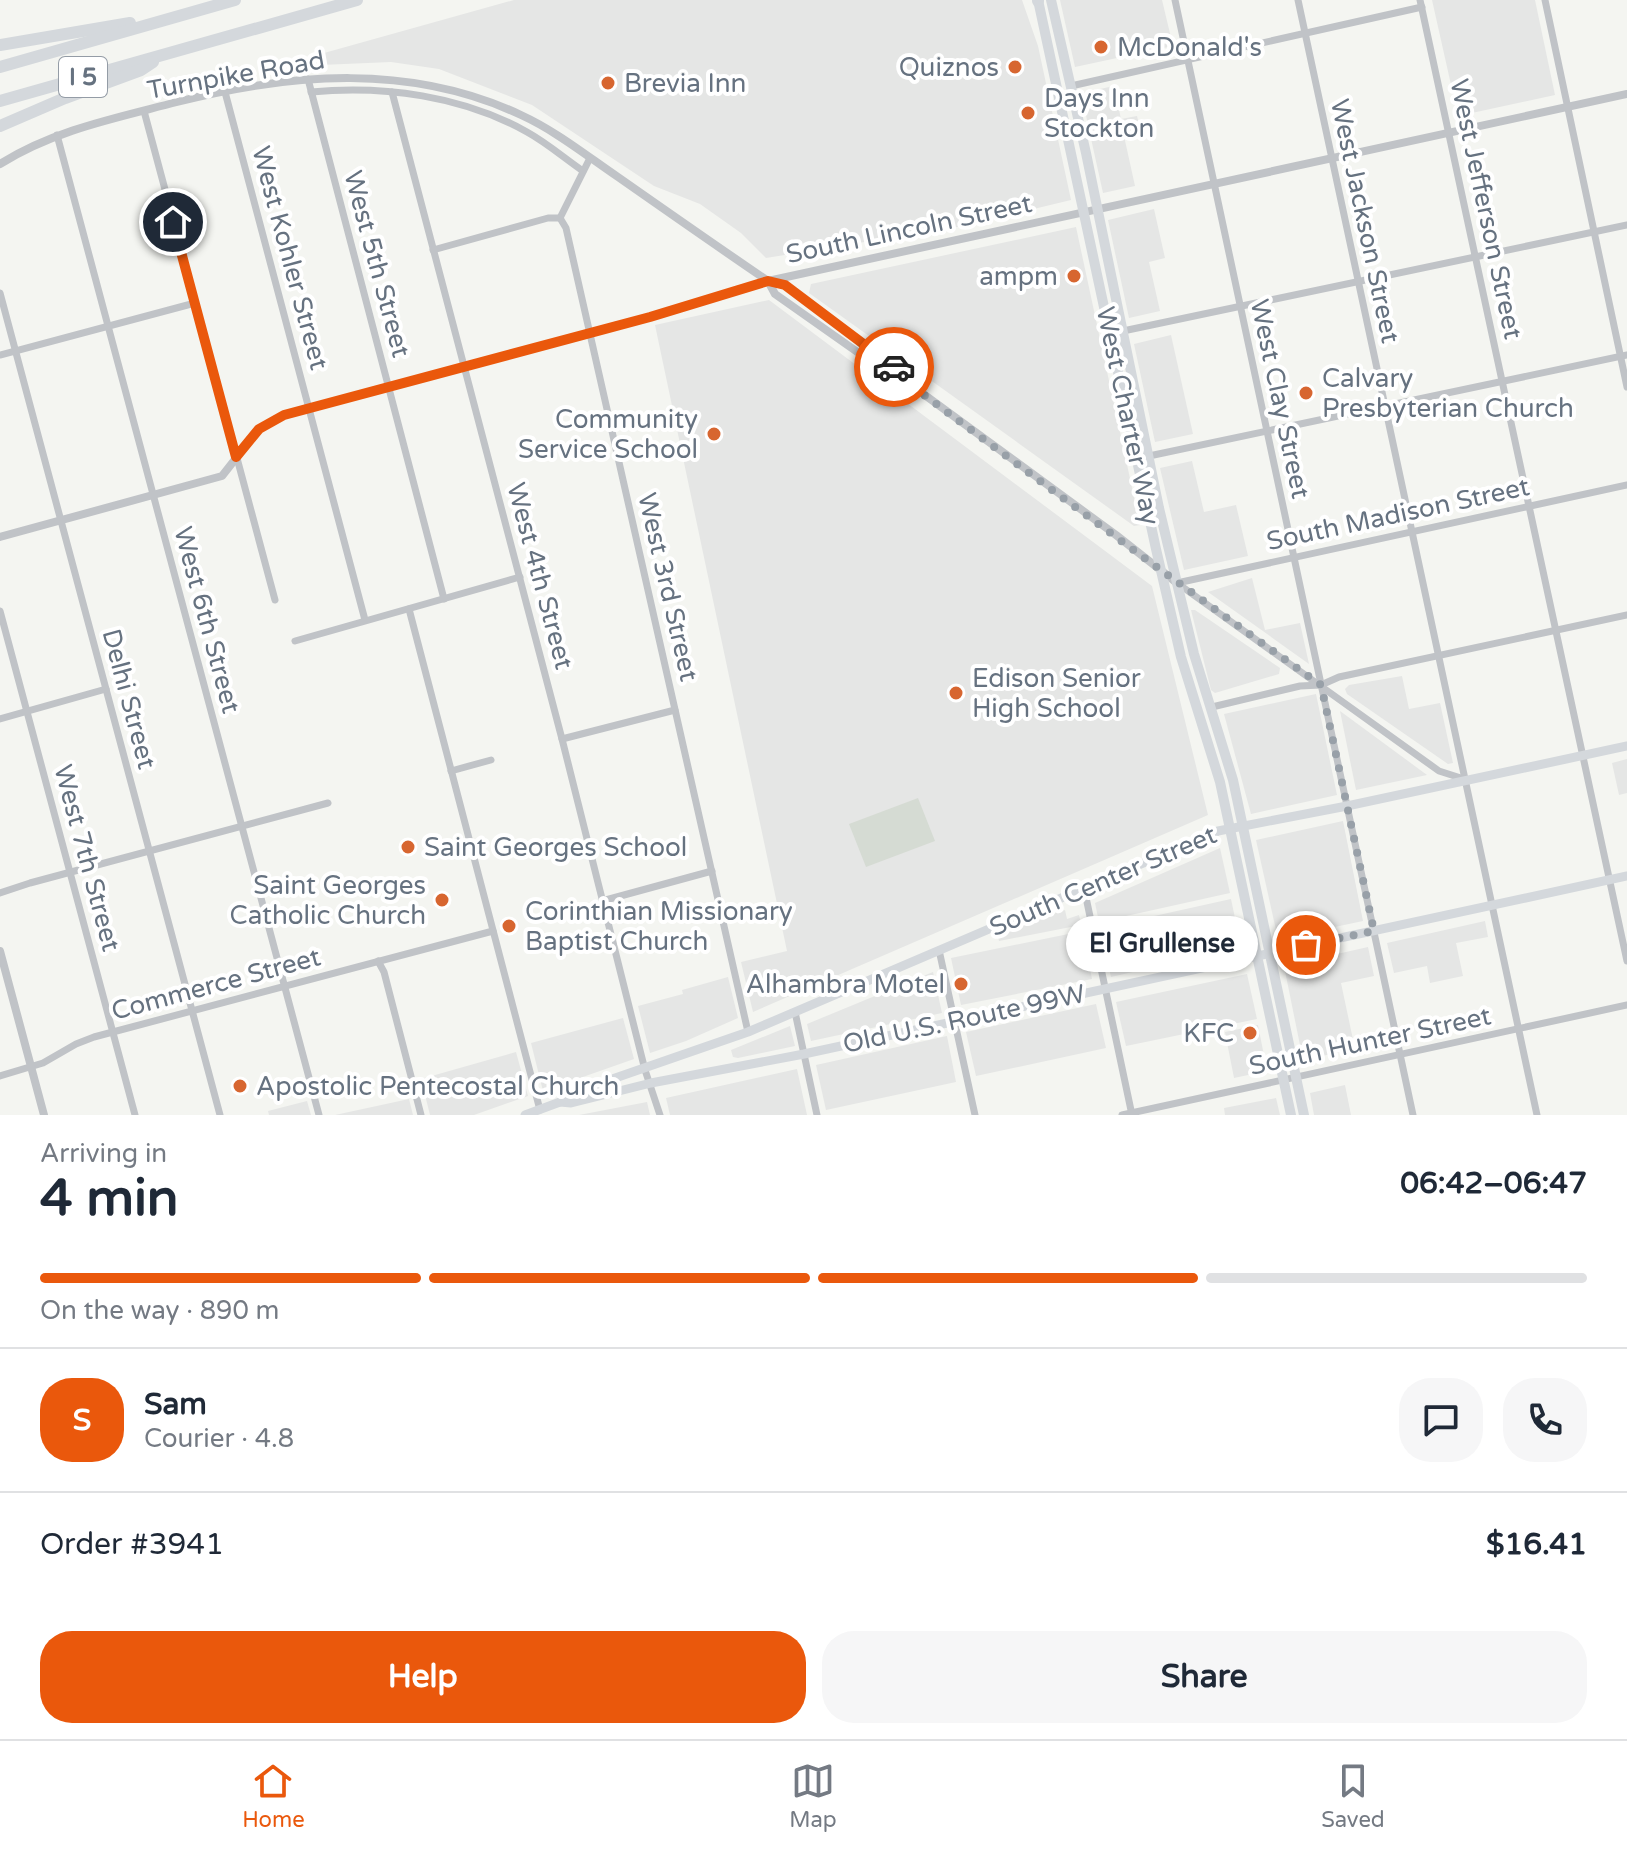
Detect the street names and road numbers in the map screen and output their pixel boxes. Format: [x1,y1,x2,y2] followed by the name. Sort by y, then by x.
[145,44,327,106] street label: Turnpike Road
[59,57,107,97] road number: I 5
[1443,76,1529,342] street label: West Jefferson Street
[1324,96,1406,346] street label: West Jackson Street
[245,143,335,373] street label: West Kohler Street
[337,167,417,361] street label: West 5th Street
[783,188,1035,270] street label: South Lincoln Street
[1244,297,1316,501] street label: West Clay Street
[1090,304,1166,528] street label: West Charter Way
[1264,471,1532,557] street label: South Madison Street
[500,479,580,673] street label: West 4th Street
[631,490,705,684] street label: West 3rd Street
[167,523,247,717] street label: West 6th Street
[95,626,163,772] street label: Delhi Street
[47,761,127,955] street label: West 7th Street
[985,819,1221,943] street label: South Center Street
[108,941,324,1027] street label: Commerce Street
[840,978,1088,1060] street label: Old U.S. Route 99W
[1246,1000,1494,1082] street label: South Hunter Street

